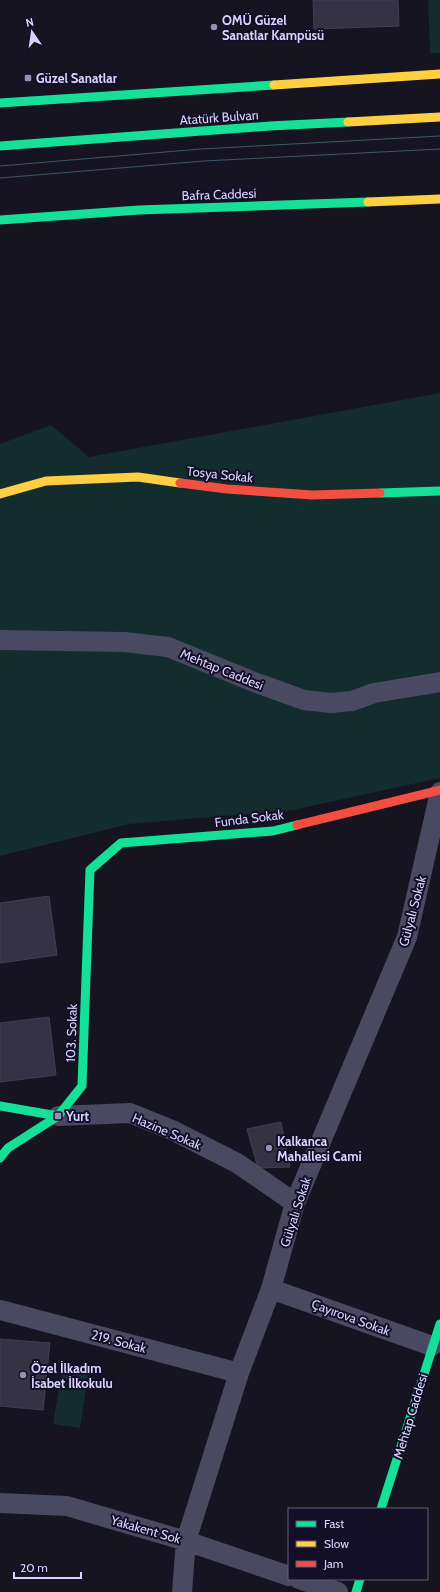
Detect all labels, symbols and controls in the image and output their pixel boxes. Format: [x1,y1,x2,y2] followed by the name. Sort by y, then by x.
[12,12,52,52] north arrow
[222,12,324,43] place label: OMÜ Güzel Sanatlar Kampüsü
[24,15,35,30] text: N
[209,22,219,32] marker: OMÜ Güzel Sanatlar Kampüsü
[36,70,118,86] place label: Güzel Sanatlar
[23,73,33,83] marker: Güzel Sanatlar
[179,106,259,128] street label: Atatürk Bulvarı
[181,185,257,203] street label: Bafra Caddesi
[186,463,254,485] street label: Tosya Sokak
[178,645,266,693] street label: Mehtap Caddesi
[214,806,285,830] street label: Funda Sokak
[395,874,429,948] street label: Gülyalı Sokak
[62,1003,80,1063] street label: 103. Sokak
[65,1108,90,1124] place label: Yurt
[130,1109,204,1153] street label: Hazine Sokak
[53,1111,63,1121] marker: Yurt
[277,1133,362,1164] place label: Kalkanca Mahallesi Cami
[264,1143,274,1153] marker: Kalkanca Mahallesi Cami
[276,1175,314,1249] street label: Gülyalı Sokak
[310,1295,393,1339] street label: Çayırova Sokak
[90,1326,148,1356] street label: 219. Sokak
[31,1360,113,1391] place label: Özel İlkadım İsabet İlkokulu
[18,1370,28,1380] marker: Özel İlkadım İsabet İlkokulu
[389,1371,431,1461] street label: Mehtap Caddesi
[288,1508,428,1580] legend
[108,1511,183,1547] street label: Yakakent Sok
[324,1516,344,1531] text: Fast
[324,1536,349,1551] text: Slow
[14,1554,81,1580] scale bar
[323,1556,343,1571] text: Jam
[20,1560,48,1575] text: 20 m

